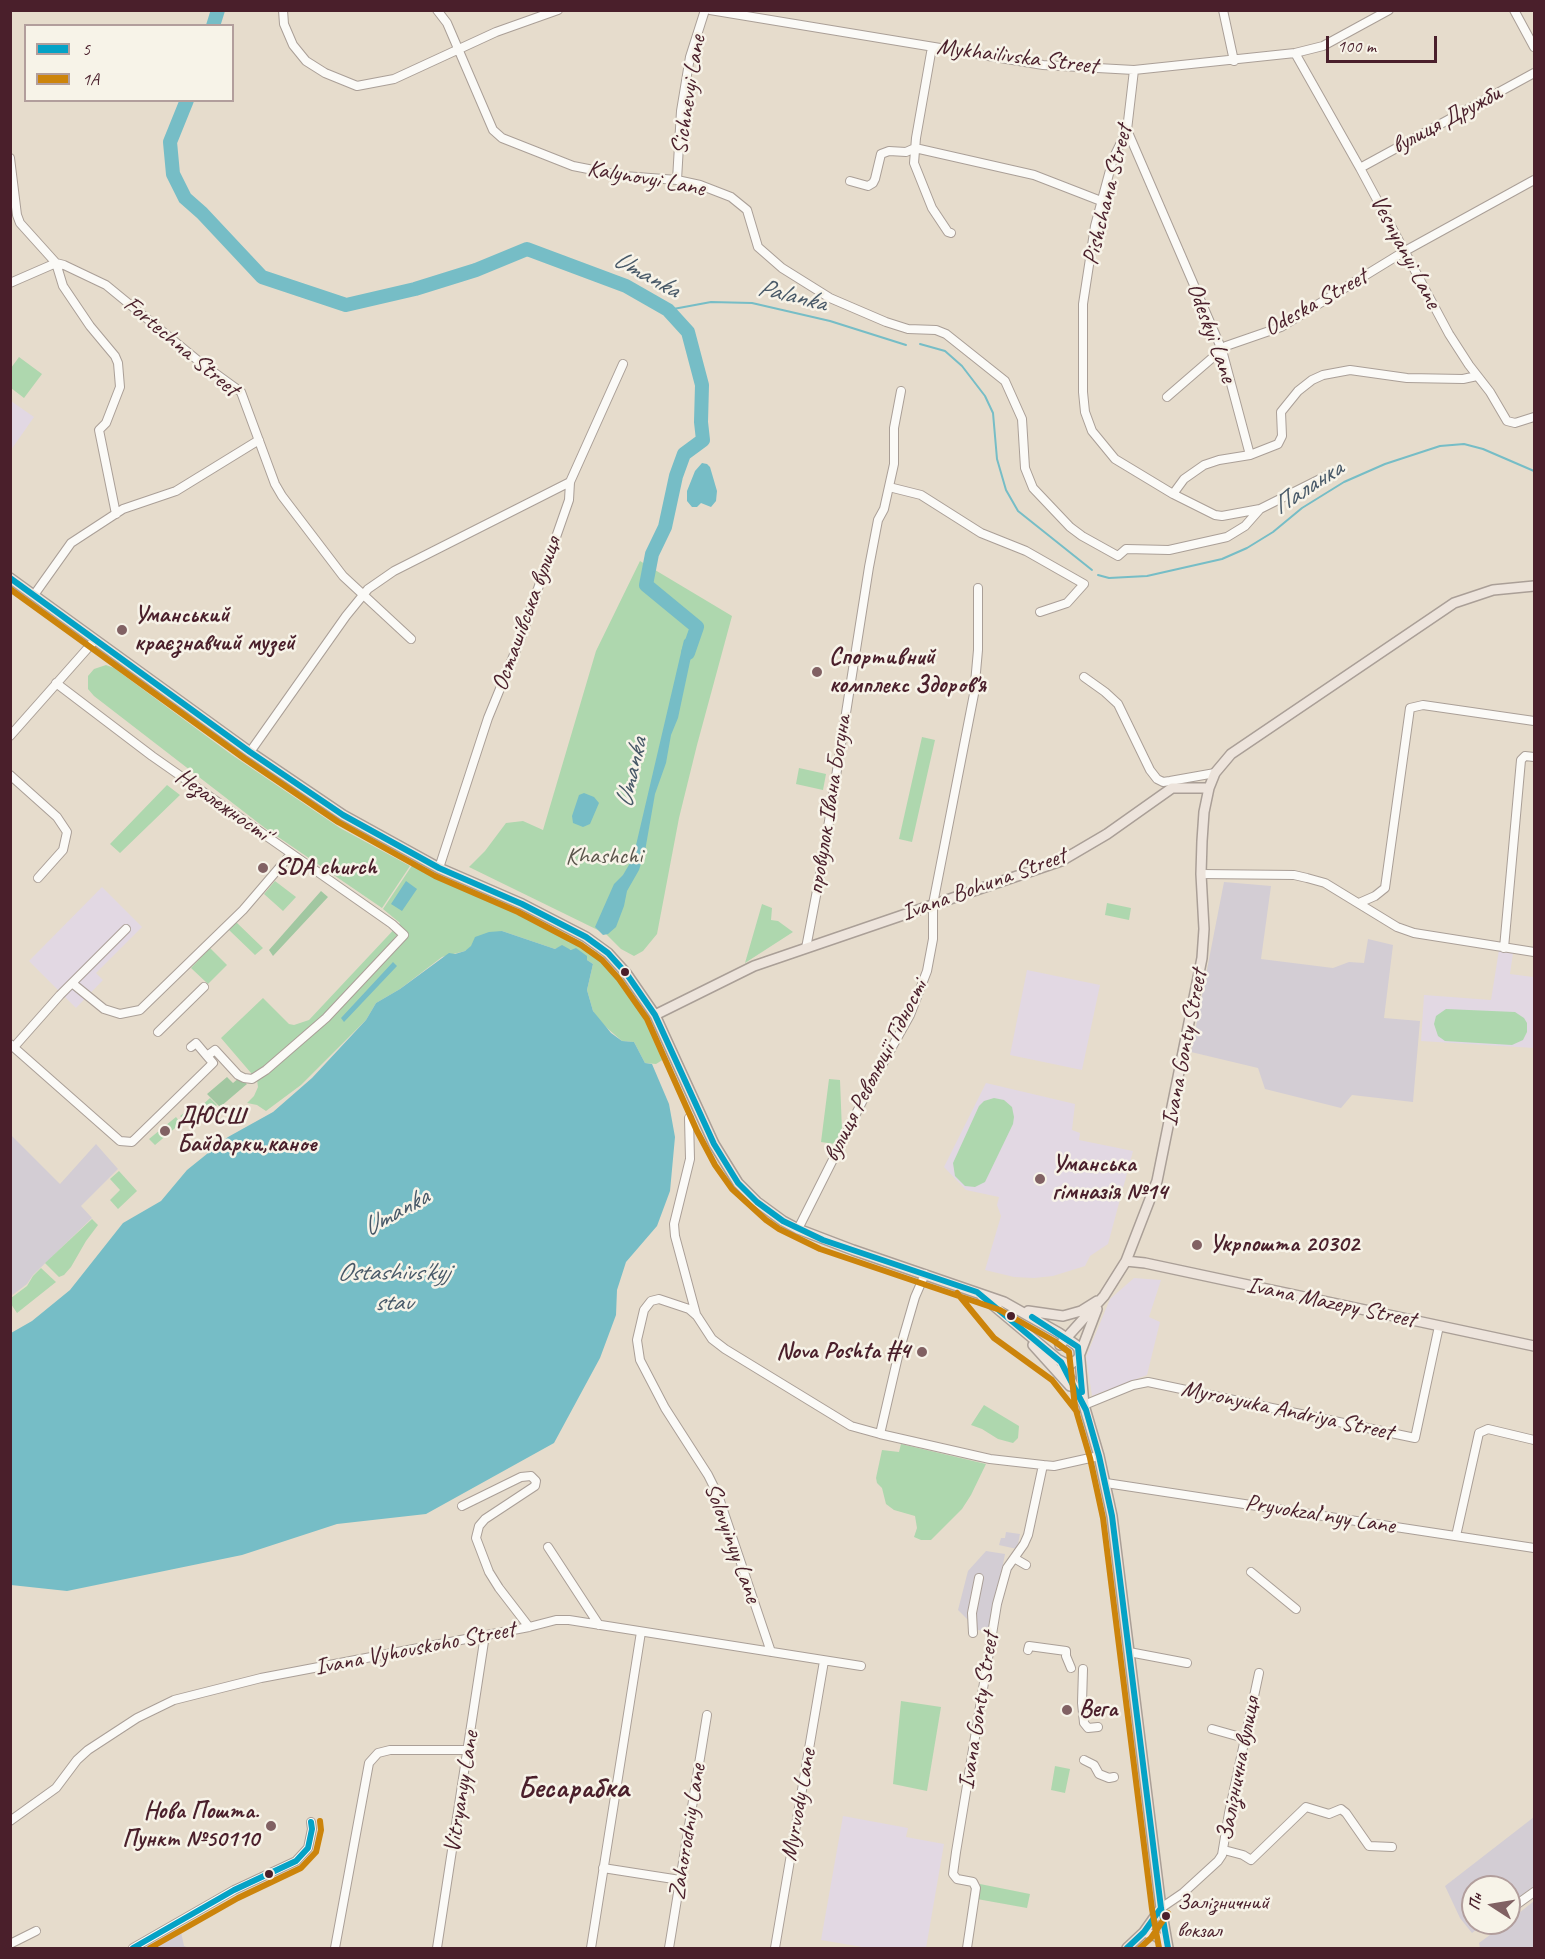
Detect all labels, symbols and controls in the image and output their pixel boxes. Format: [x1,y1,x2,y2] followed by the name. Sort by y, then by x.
[24,24,234,102] legend
[1329,24,1440,62] scale bar
[665,33,713,157] street label: Sichnevyi Lane
[935,33,1099,81] street label: Mykhailivska Street
[1337,35,1376,57] text: 100 m
[82,38,90,60] text: 5
[82,68,99,90] text: 1А
[1387,79,1507,161] street label: вулиця Дружби
[1077,122,1139,268] street label: Pishchana Street
[585,155,707,203] street label: Kalynovyi Lane
[1363,190,1447,314] street label: Vesnyanyi Lane
[607,244,685,306] water label: Umanka
[1259,263,1373,343] street label: Odeska Street
[755,273,829,319] water label: Palanka
[1180,279,1242,387] street label: Odeskyi Lane
[117,290,245,404] street label: Fortechna Street
[1267,454,1349,522] water label: Паланка
[486,533,568,695] street label: Осташівська вулиця
[134,602,295,658] place label: Уманський краєзнавчий музей
[115,623,129,637] marker: Уманський краєзнавчий музей
[829,644,986,700] place label: Спортивний комплекс Здоров'я
[810,665,824,679] marker: Спортивний комплекс Здоров'я
[802,713,858,897] street label: провулок Івана Богуна
[609,735,655,811] water label: Umanka
[169,762,277,850] street label: Незалежності'
[898,842,1070,928] street label: Ivana Bohuna Street
[566,843,642,871] park label: Khashchi
[275,854,376,882] place label: SDA church
[256,861,270,875] marker: SDA church
[619,966,631,978] unlabelled marker
[1156,967,1214,1129] street label: Ivana Gonty Street
[818,975,934,1167] street label: вулиця Революції Гідності
[177,1103,317,1159] place label: ДЮСШ Байдарки,каное
[158,1124,172,1138] marker: ДЮСШ Байдарки,каное
[1052,1151,1167,1207] place label: Уманська гімназія №14
[1033,1172,1047,1186] marker: Уманська гімназія №14
[357,1182,435,1244] water label: Umanka
[1209,1231,1359,1259] place label: Укрпошта 20302
[1190,1238,1204,1252] marker: Укрпошта 20302
[337,1257,449,1318] water label: Ostashivs'kyj stav
[1244,1271,1418,1335] street label: Ivana Mazepy Street
[1005,1310,1017,1322] unlabelled marker
[776,1338,910,1366] place label: Nova Poshta #4
[915,1345,929,1359] marker: Nova Poshta #4
[1179,1374,1395,1448] street label: Myronyuka Andriya Street
[697,1479,767,1607] street label: Solovyinyy Lane
[1243,1489,1397,1541] street label: Pryvokzalʹnyy Lane
[312,1615,518,1683] street label: Ivana Vyhovskoho Street
[952,1630,1006,1792] street label: Ivana Gonty Street
[1211,1694,1267,1844] street label: Залізнична вулиця
[1079,1696,1117,1724] place label: Вега
[1060,1703,1074,1717] marker: Вега
[438,1729,486,1855] street label: Vitryanyy Lane
[775,1747,823,1863] street label: Myrvody Lane
[663,1762,713,1902] street label: Zahorodniy Lane
[517,1771,629,1807] district label: Бесарабка
[122,1798,259,1854] place label: Нова Пошта. Пункт №50110
[264,1819,278,1833] marker: Нова Пошта. Пункт №50110
[263,1868,275,1880] unlabelled marker
[1461,1875,1521,1935] north arrow
[1177,1890,1269,1942] place label: Залізничний вокзал
[1464,1891,1487,1912] text: Пн
[1160,1910,1172,1922] marker: Залізничний вокзал

